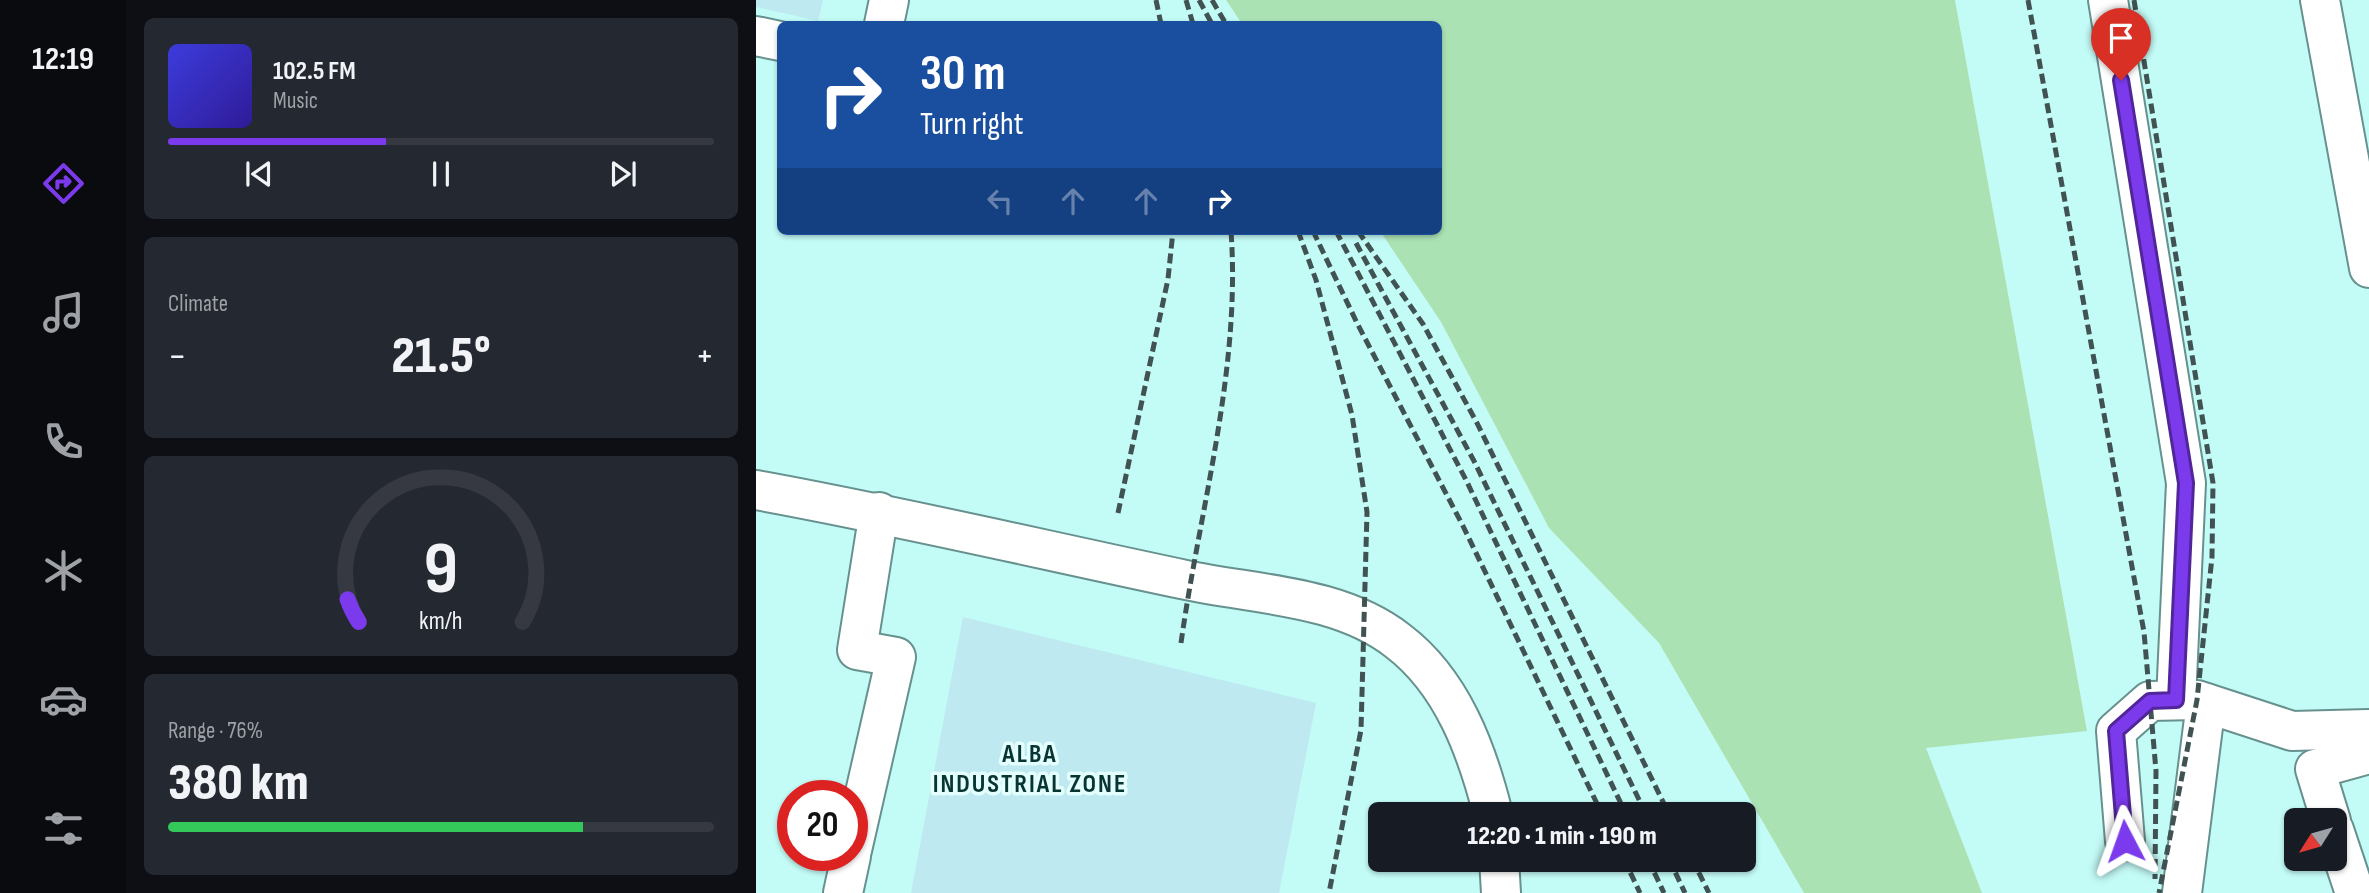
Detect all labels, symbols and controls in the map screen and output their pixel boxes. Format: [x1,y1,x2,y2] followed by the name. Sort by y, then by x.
[2091,8,2151,80] pin
[2102,19,2140,57] icon: arrive
[32,40,94,79] text: 12:19
[920,45,1005,104] text: 30 m
[805,49,896,140] icon: right
[273,56,356,87] text: 102.5 FM
[273,87,318,115] text: Music
[920,105,1024,144] text: Turn right
[240,155,278,193] icon: previous
[422,155,460,193] icon: pause
[604,155,642,193] icon: next
[39,159,88,208] icon: directions
[981,182,1019,220] icon: left
[1054,182,1092,220] icon: ahead
[1127,182,1165,220] icon: ahead
[1200,182,1238,220] icon: right
[39,288,88,337] icon: music
[168,290,228,318] text: Climate
[391,325,491,388] text: 21.5°
[168,334,187,379] text: −
[695,334,714,379] text: +
[39,417,88,466] icon: phone
[424,526,458,614] text: 9
[39,546,88,595] icon: climate
[419,606,463,637] text: km/h
[39,675,88,724] icon: car
[168,717,263,745] text: Range · 76%
[933,739,1127,800] district label: ALBA INDUSTRIAL ZONE
[168,752,309,815] text: 380 km
[777,780,868,871] speed limit sign: 20
[39,804,88,853] icon: filters
[2088,804,2162,878] position arrow
[2284,808,2347,872] north arrow
[2284,808,2347,871] map controls
[1467,821,1657,852] text: 12:20 · 1 min · 190 m

